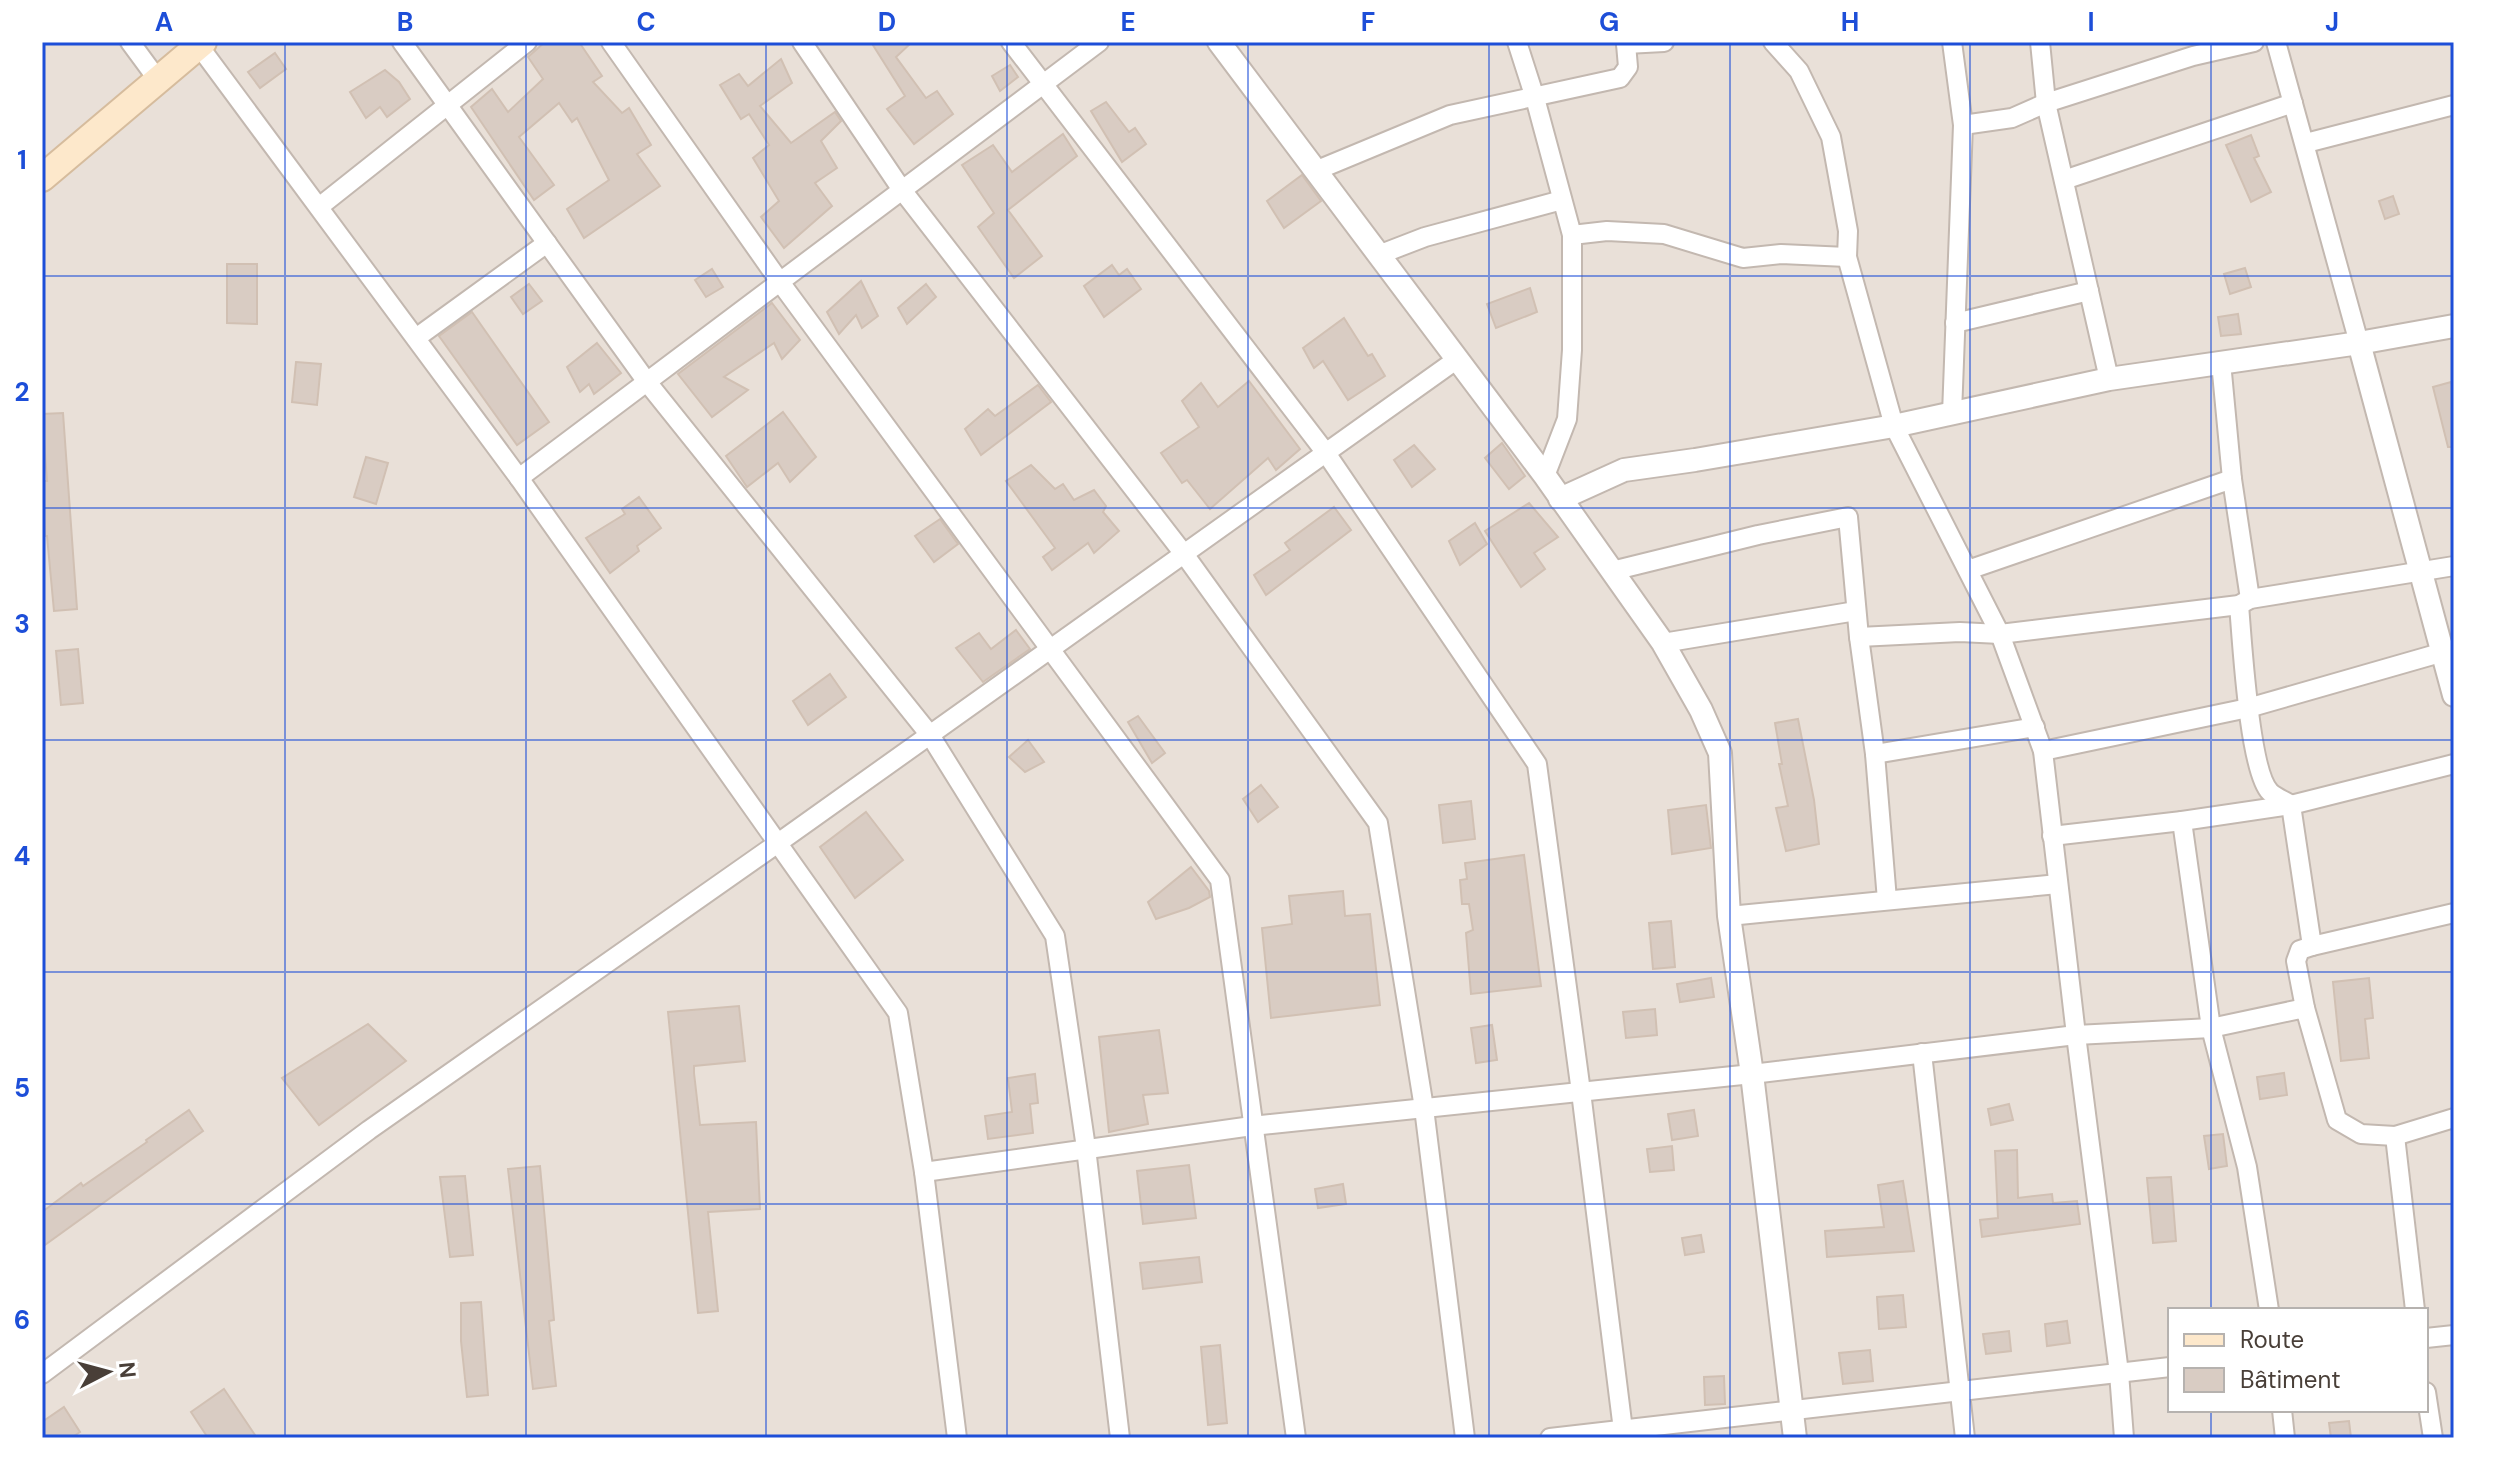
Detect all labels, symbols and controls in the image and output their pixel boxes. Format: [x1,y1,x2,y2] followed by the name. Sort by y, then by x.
[155,5,173,39] text: A
[397,5,413,39] text: B
[636,5,656,39] text: C
[878,5,896,39] text: D
[1120,5,1136,39] text: E
[1361,5,1375,39] text: F
[1599,5,1619,39] text: G
[1841,5,1859,39] text: H
[2087,5,2095,39] text: I
[2325,5,2339,39] text: J
[17,143,27,177] text: 1
[14,375,30,409] text: 2
[14,607,30,641] text: 3
[14,839,30,873] text: 4
[14,1071,30,1105] text: 5
[14,1303,30,1337] text: 6
[2168,1308,2428,1412] legend
[2240,1324,2304,1355] text: Route
[68,1332,148,1412] north arrow
[112,1360,143,1379] text: N
[2240,1364,2341,1395] text: Bâtiment

